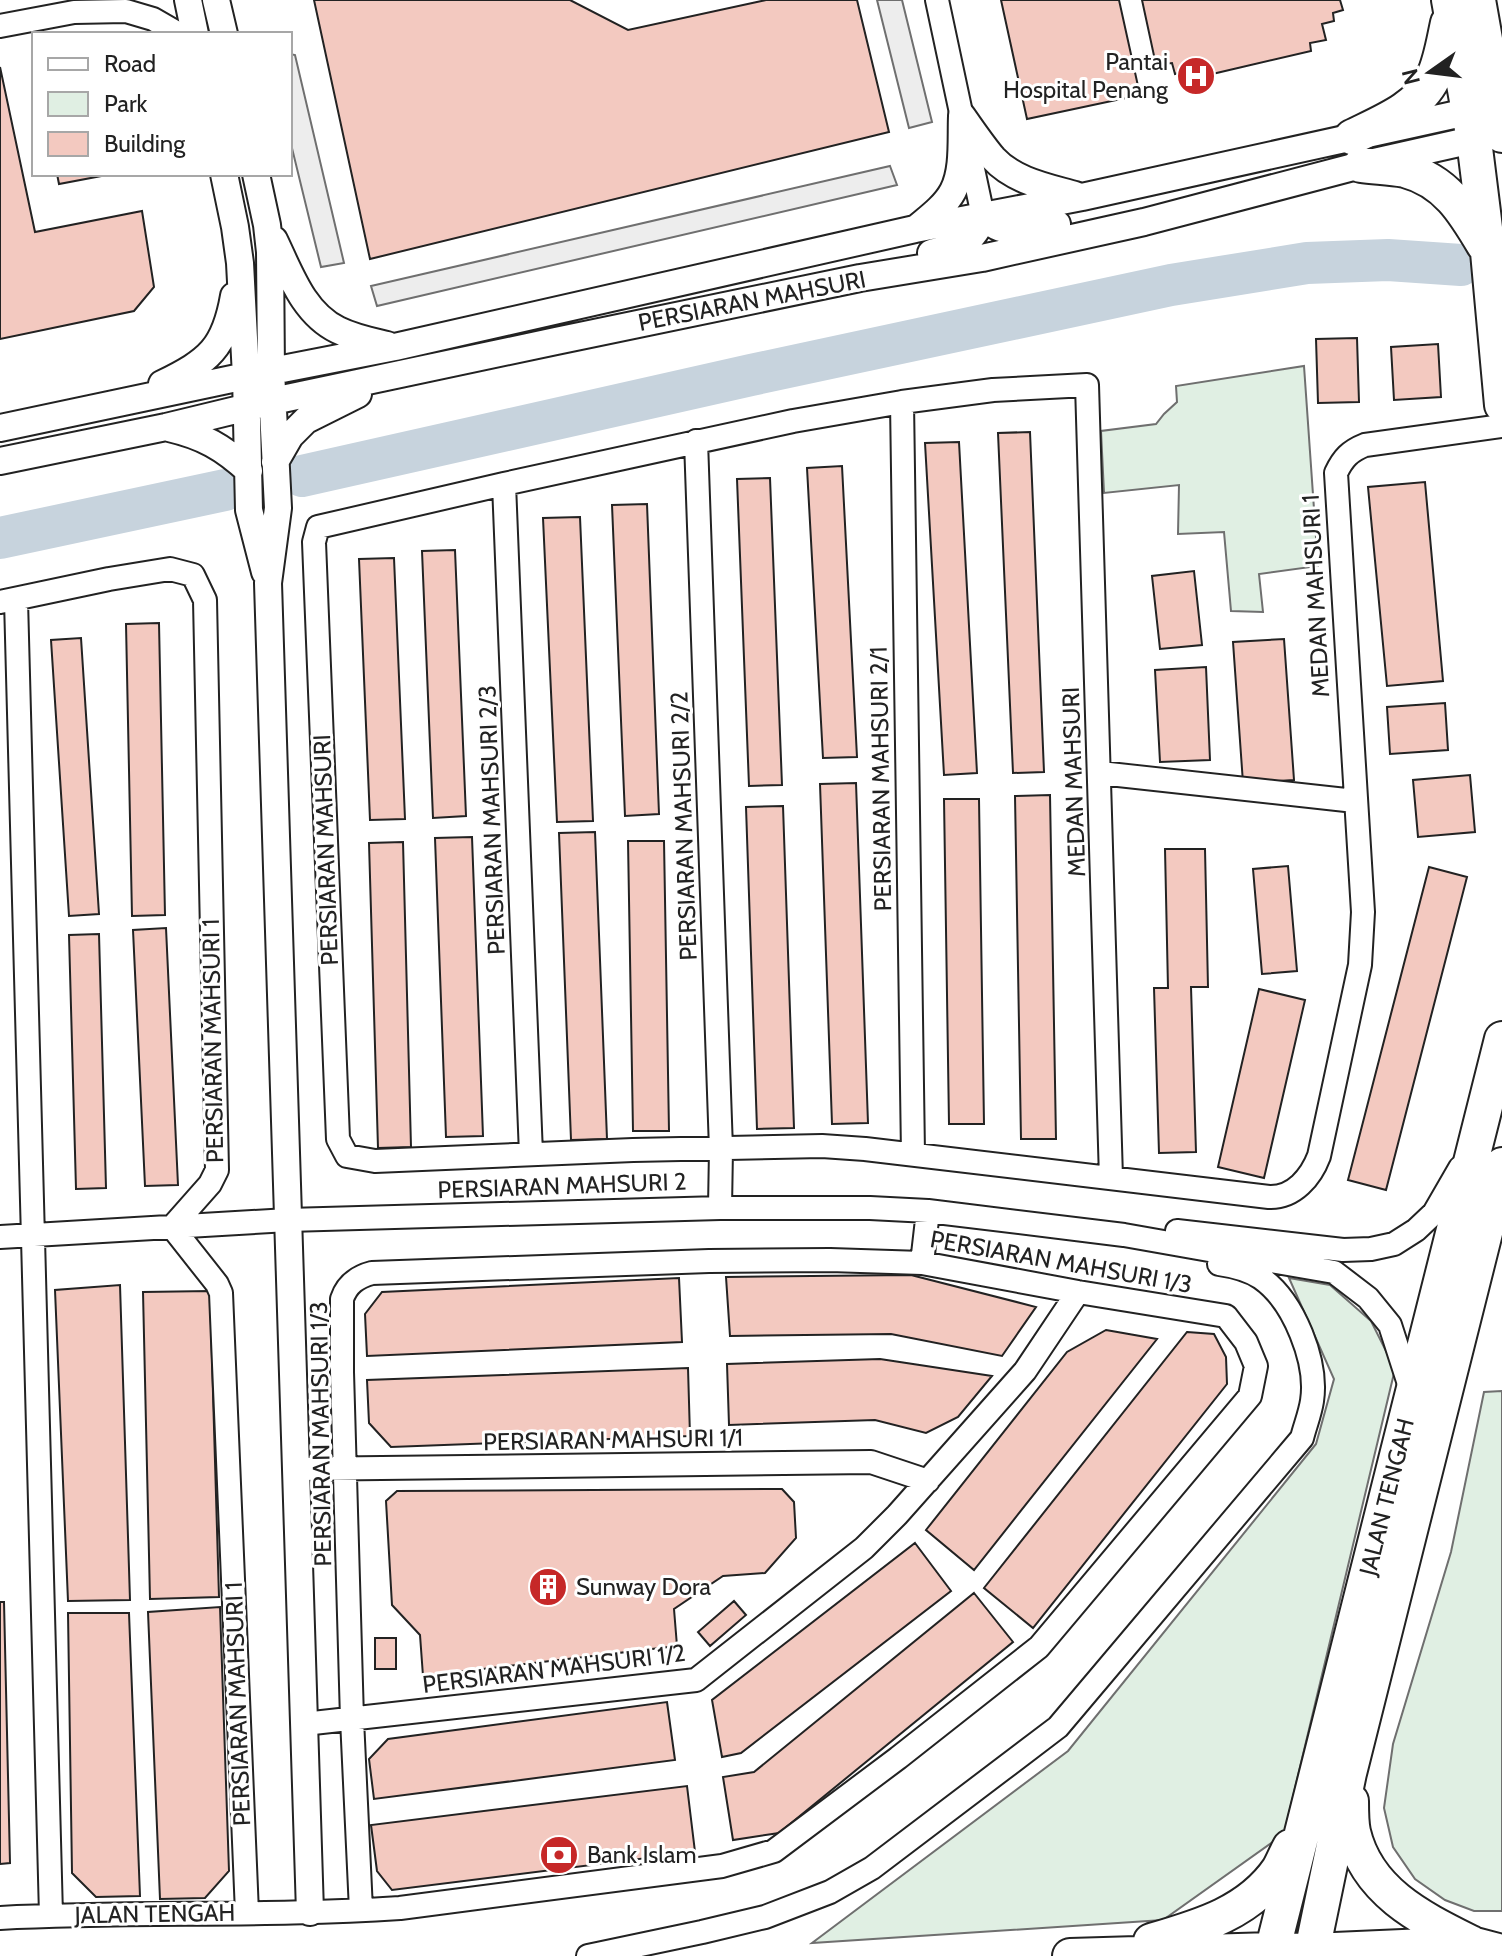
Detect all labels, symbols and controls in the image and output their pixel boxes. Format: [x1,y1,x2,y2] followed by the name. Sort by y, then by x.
[32,32,292,176] legend
[1390,32,1470,112] north arrow
[1003,47,1169,104] place label: Pantai Hospital Penang
[104,49,156,78] text: Road
[1175,55,1217,97] hospital icon: Pantai Hospital Penang
[1396,66,1426,88] text: N
[104,89,147,118] text: Park
[104,129,186,158] text: Building
[636,264,868,337] street label: PERSIARAN MAHSURI
[1296,494,1335,698] street label: MEDAN MAHSURI 1
[864,646,897,912] street label: PERSIARAN MAHSURI 2/1
[472,685,511,955] street label: PERSIARAN MAHSURI 2/3
[1056,687,1091,878] street label: MEDAN MAHSURI
[664,691,703,961] street label: PERSIARAN MAHSURI 2/2
[307,734,344,966] street label: PERSIARAN MAHSURI
[196,919,229,1163] street label: PERSIARAN MAHSURI 1
[437,1167,687,1204] street label: PERSIARAN MAHSURI 2
[928,1224,1194,1299] street label: PERSIARAN MAHSURI 1/3
[304,1301,337,1567] street label: PERSIARAN MAHSURI 1/3
[1353,1415,1420,1579] street label: JALAN TENGAH
[483,1423,743,1456] street label: PERSIARAN MAHSURI 1/1
[527,1566,569,1608] building icon: Sunway Dora
[576,1572,711,1601] place label: Sunway Dora
[219,1581,256,1827] street label: PERSIARAN MAHSURI 1
[421,1638,687,1699] street label: PERSIARAN MAHSURI 1/2
[538,1834,580,1876] bank icon: Bank Islam
[587,1840,696,1869] place label: Bank Islam
[73,1898,236,1929] street label: JALAN TENGAH

